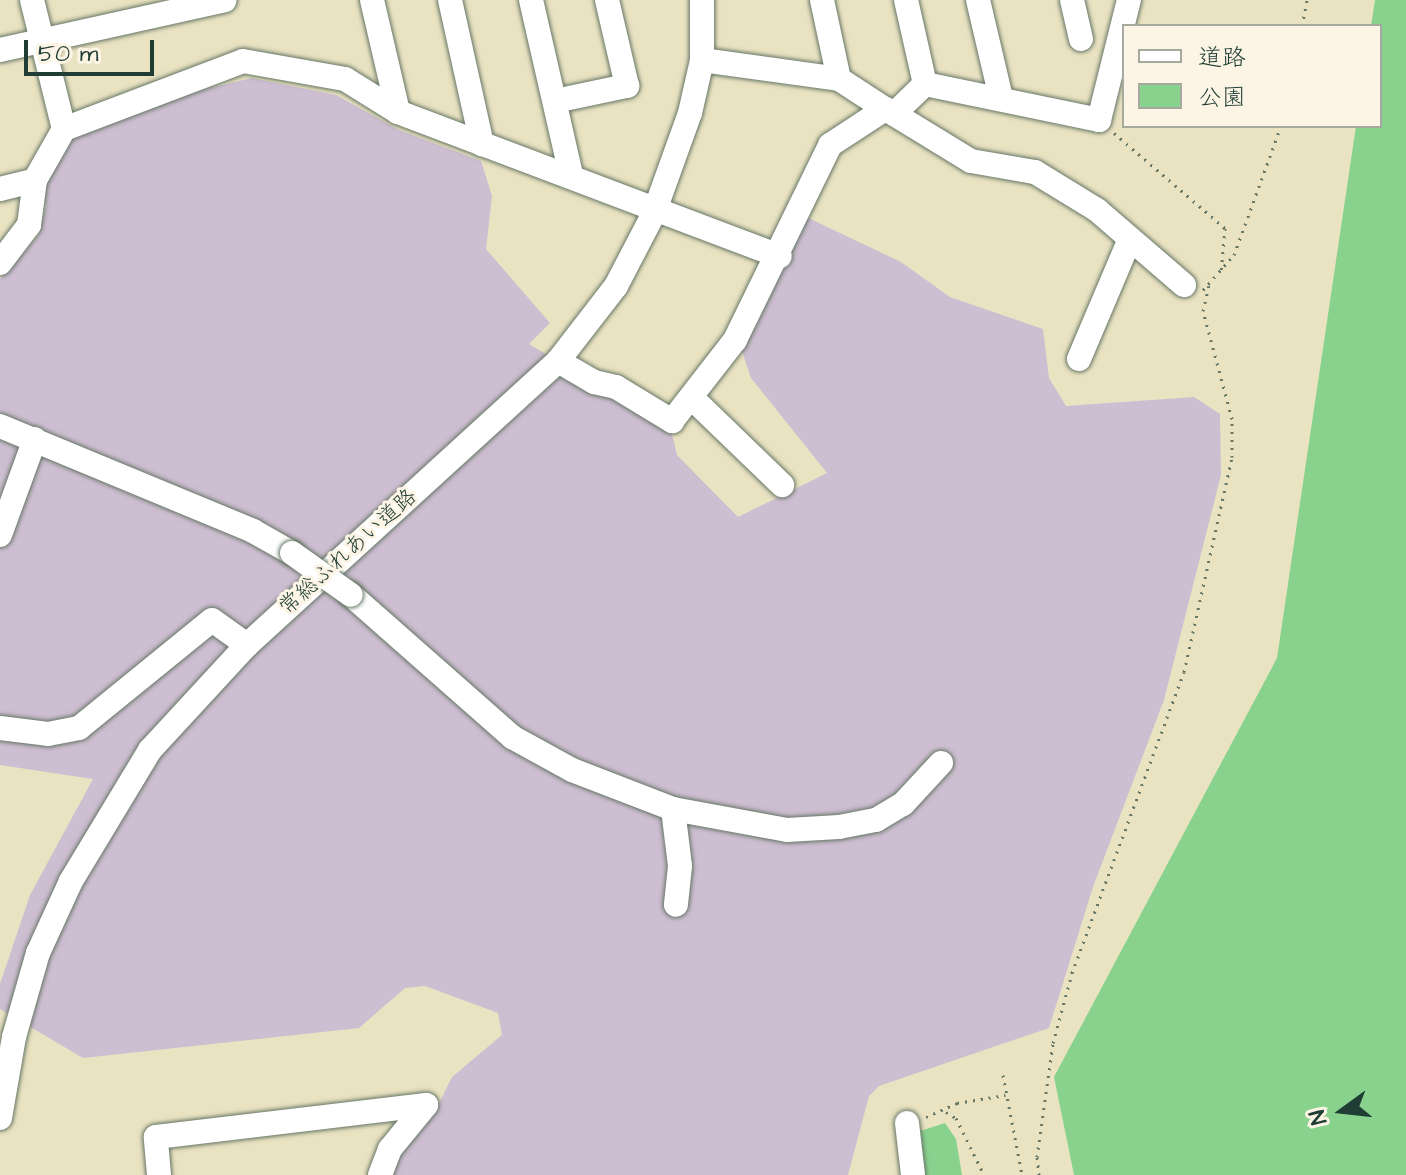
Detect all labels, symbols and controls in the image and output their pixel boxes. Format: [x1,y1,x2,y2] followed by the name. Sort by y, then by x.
[28,24,158,74] scale bar
[1122,24,1382,128] legend
[38,37,98,71] text: 50 m
[1198,41,1246,75] text: 道路
[1198,81,1246,115] text: 公園
[274,483,422,621] street label: 常総ふれあい道路
[1302,1071,1382,1151] north arrow
[1302,1107,1335,1128] text: N

